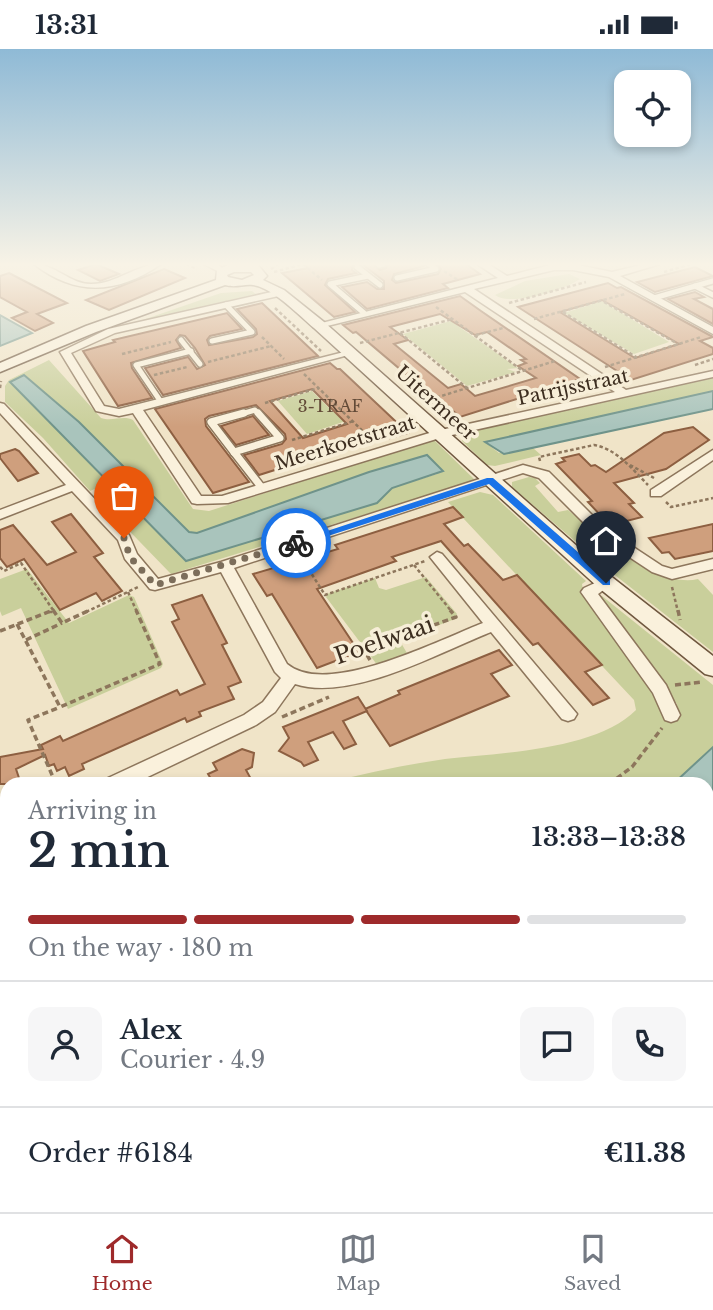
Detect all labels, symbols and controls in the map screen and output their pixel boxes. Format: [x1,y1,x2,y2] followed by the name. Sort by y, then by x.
[35,9,98,41] text: 13:31
[614,70,691,147] map controls
[614,70,691,147] button: locate
[391,361,481,445] street label: Uitermeer
[515,364,632,410] street label: Patrijsstraat
[298,396,363,416] house number: 3-TRAF
[272,410,419,475] street label: Meerkoetstraat
[94,466,154,538] pin
[105,477,143,515] icon: bag
[261,508,331,578] courier
[576,511,636,583] pin
[587,522,625,560] icon: home
[277,524,315,562] icon: bike
[331,610,438,670] street label: Poelwaai
[28,797,157,825] text: Arriving in
[531,821,686,853] text: 13:33–13:38
[28,822,170,879] text: 2 min
[28,934,253,962] text: On the way · 180 m
[28,1007,102,1081] button: person
[520,1007,594,1081] button: chat
[612,1007,686,1081] button: phone
[120,1014,182,1046] text: Alex
[120,1046,265,1074] text: Courier · 4.9
[28,1137,193,1169] text: Order #6184
[604,1137,686,1169] text: €11.38
[92,1230,153,1295] tab: Home
[336,1230,380,1295] tab: Map
[564,1230,621,1295] tab: Saved

